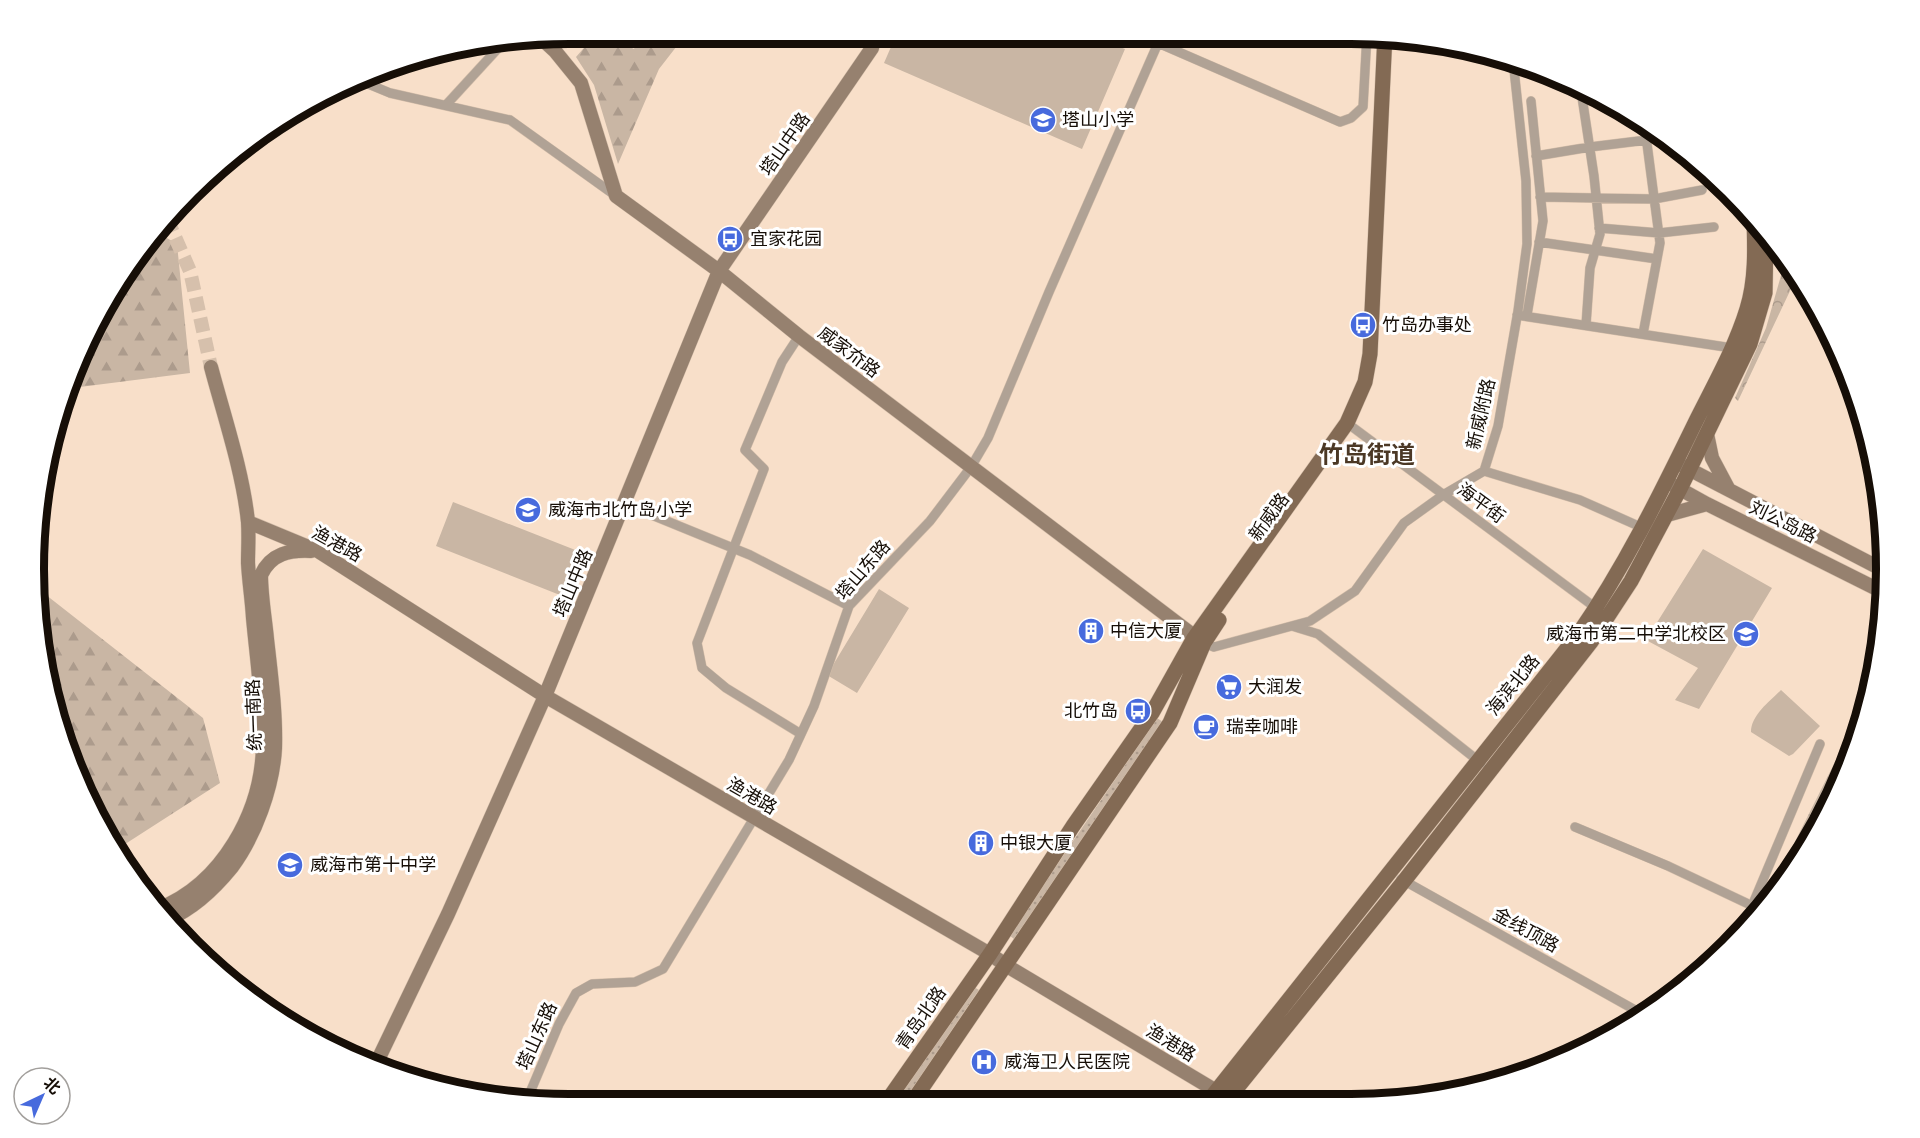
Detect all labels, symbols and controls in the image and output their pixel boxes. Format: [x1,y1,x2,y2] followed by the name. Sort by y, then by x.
[1028,105,1058,135] school or university icon: 塔山小学
[756,109,815,180] street label: 塔山中路
[1062,110,1134,131] place label: 塔山小学
[715,224,745,254] bus stop icon: 宜家花园
[750,229,822,250] place label: 宜家花园
[1348,310,1378,340] bus stop icon: 竹岛办事处
[1382,315,1472,336] place label: 竹岛办事处
[814,322,884,382] street label: 威家夼路
[1463,377,1500,452] street label: 新威附路
[1319,441,1415,470] district label: 竹岛街道
[1453,479,1509,528] street label: 海平街
[1245,489,1294,545] street label: 新威路
[513,495,543,525] school or university icon: 威海市北竹岛小学
[1746,497,1820,548] street label: 刘公岛路
[548,500,692,521] place label: 威海市北竹岛小学
[308,522,365,567] street label: 渔港路
[832,536,895,604] street label: 塔山东路
[550,546,597,620] street label: 塔山中路
[1076,616,1106,646] building icon: 中信大厦
[1731,619,1761,649] school or university icon: 威海市第二中学北校区
[1110,621,1182,642] place label: 中信大厦
[1546,624,1726,645] place label: 威海市第二中学北校区
[1483,651,1544,720] street label: 海滨北路
[1214,672,1244,702] supermarket icon: 大润发
[1248,677,1302,698] place label: 大润发
[243,679,266,751] street label: 统一南路
[1123,696,1153,726] bus stop icon: 北竹岛
[1064,701,1118,722] place label: 北竹岛
[1191,712,1221,742] cafe icon: 瑞幸咖啡
[1226,717,1298,738] place label: 瑞幸咖啡
[723,774,780,819] street label: 渔港路
[966,828,996,858] building icon: 中银大厦
[1000,833,1072,854] place label: 中银大厦
[275,850,305,880] school or university icon: 威海市第十中学
[310,855,436,876] place label: 威海市第十中学
[1489,904,1562,957] street label: 金线顶路
[892,983,951,1054] street label: 青岛北路
[513,999,562,1073] street label: 塔山东路
[1142,1021,1199,1066] street label: 渔港路
[969,1047,999,1077] hospital icon: 威海卫人民医院
[1004,1052,1130,1073] place label: 威海卫人民医院
[12,1066,72,1126] north arrow
[39,1074,64,1099] text: 北

